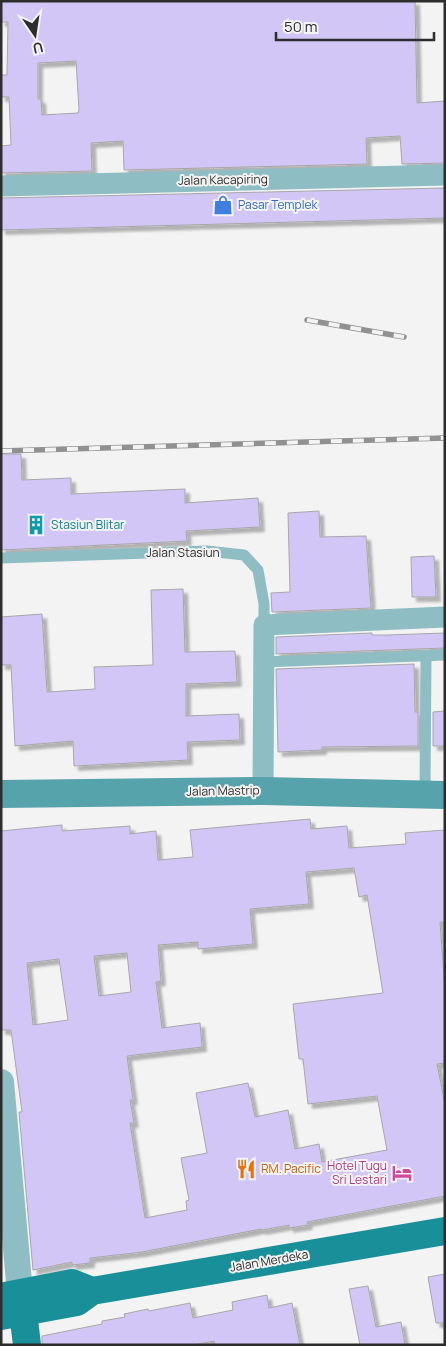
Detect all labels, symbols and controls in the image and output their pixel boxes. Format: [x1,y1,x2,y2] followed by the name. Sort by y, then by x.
[10,10,60,60] north arrow
[276,10,434,42] scale bar
[284,16,318,37] text: 50 m
[31,38,45,59] text: U
[178,170,268,189] street label: Jalan Kacapiring
[212,194,234,216] shop icon: Pasar Templek
[238,196,318,213] place label: Pasar Templek
[25,514,47,536] building icon: Stasiun Blitar
[51,516,125,533] place label: Stasiun Blitar
[146,544,220,561] street label: Jalan Stasiun
[186,781,260,800] street label: Jalan Mastrip
[327,1157,387,1188] place label: Hotel Tugu Sri Lestari
[235,1158,257,1180] restaurant icon: RM. Pacific
[261,1160,321,1177] place label: RM. Pacific
[391,1162,413,1184] hotel icon: Hotel Tugu Sri Lestari
[228,1245,309,1276] street label: Jalan Merdeka

